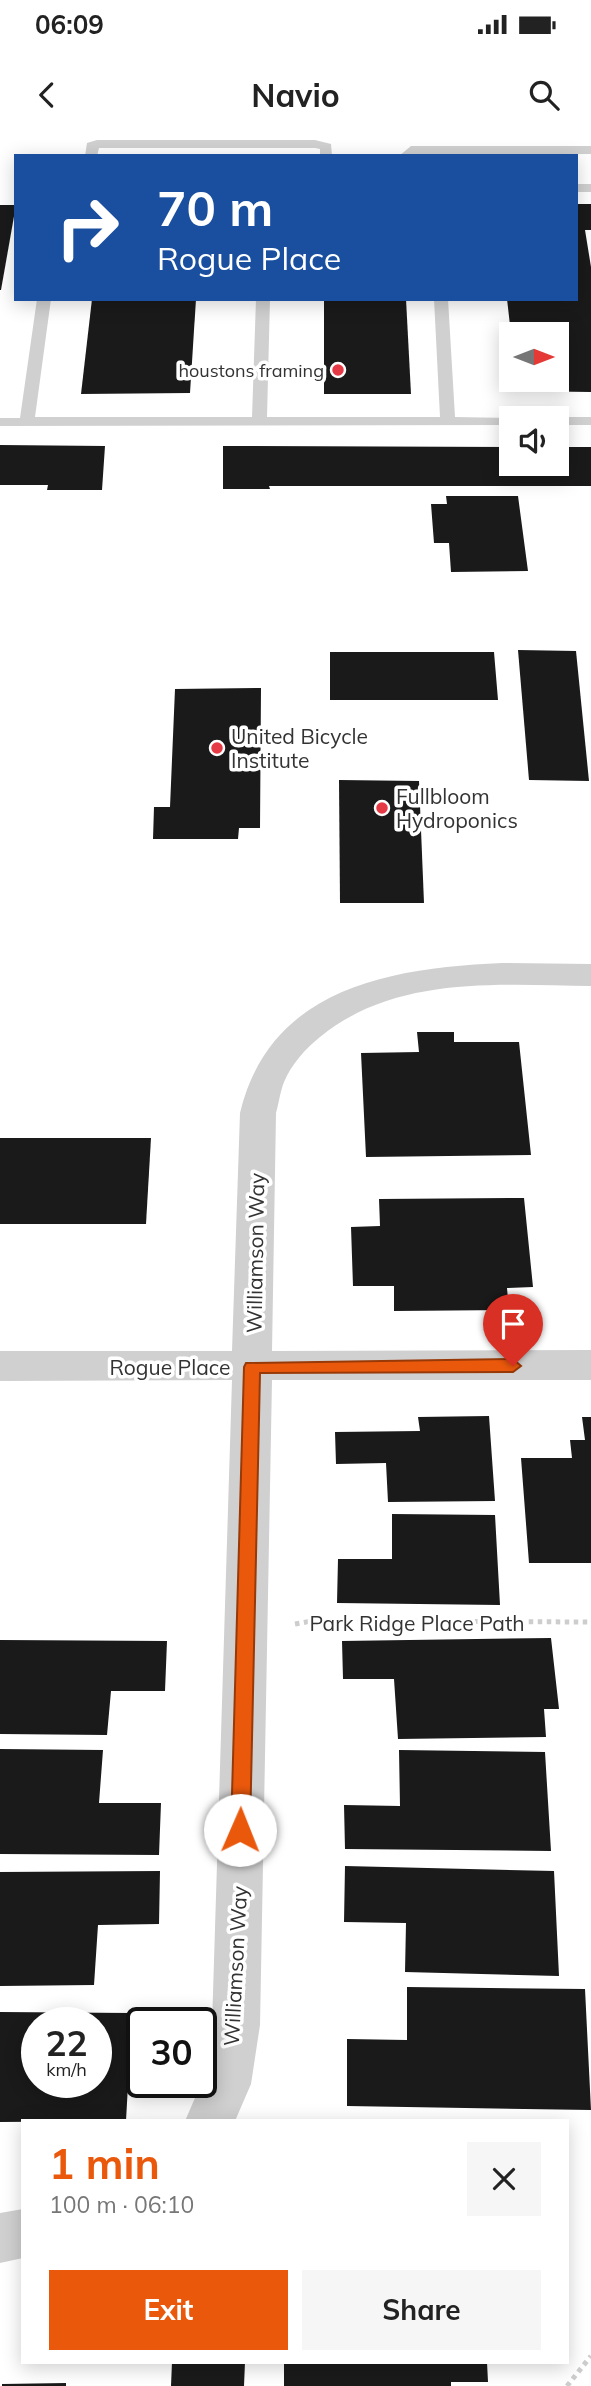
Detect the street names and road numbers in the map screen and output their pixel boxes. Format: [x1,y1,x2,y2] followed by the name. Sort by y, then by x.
[241,1173,269,1333] street label: Williamson Way
[110,1354,230,1380] street label: Rogue Place
[309,1610,525,1636] street label: Park Ridge Place Path
[218,1885,252,2047] street label: Williamson Way

